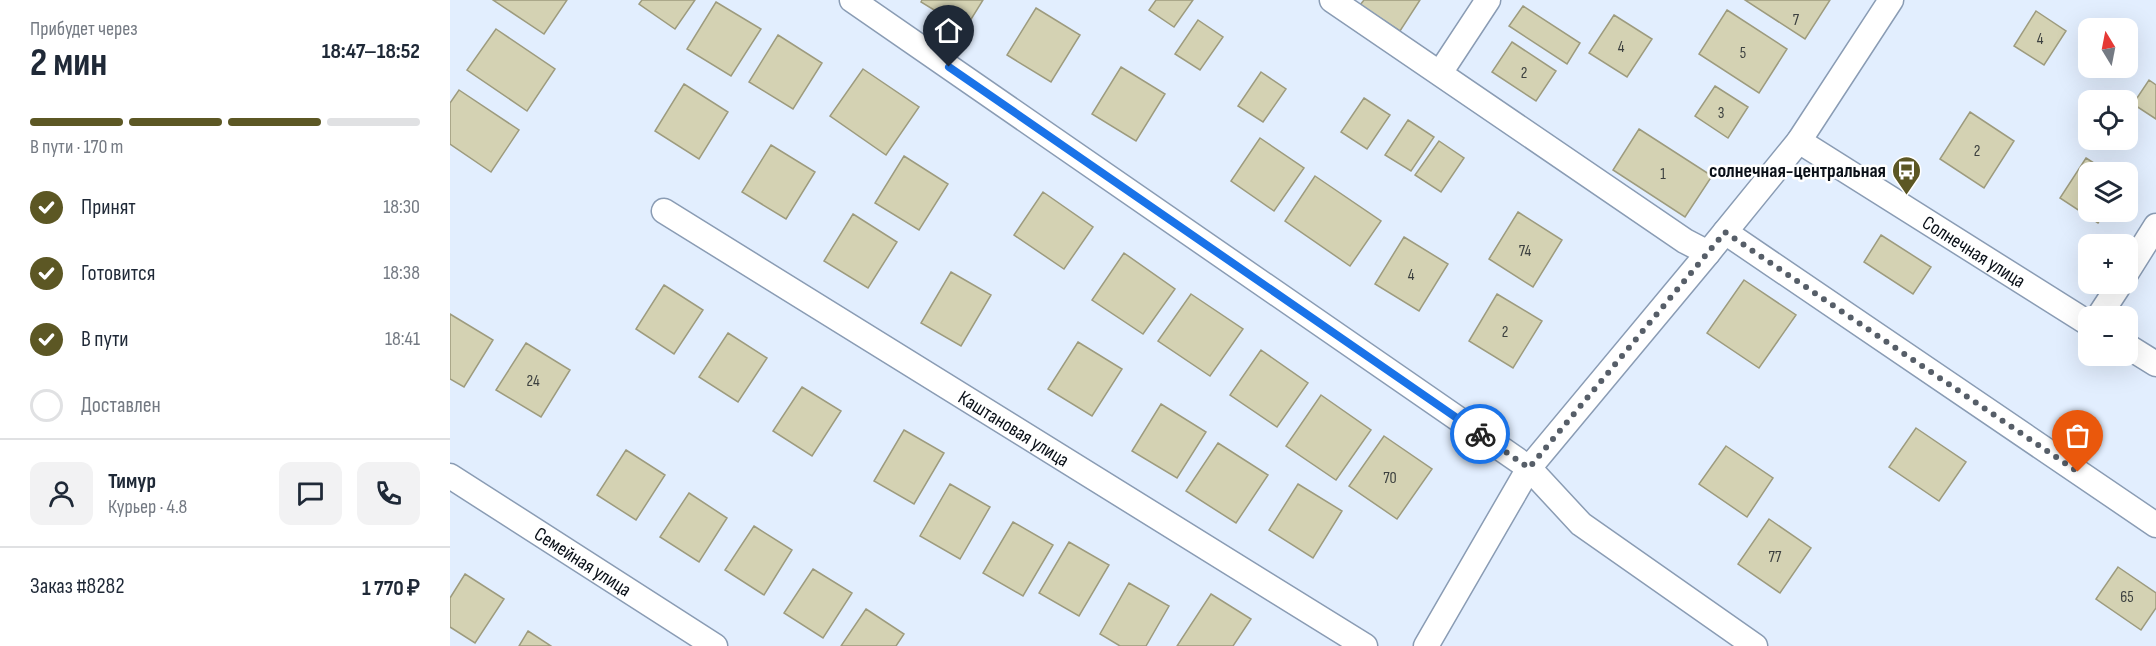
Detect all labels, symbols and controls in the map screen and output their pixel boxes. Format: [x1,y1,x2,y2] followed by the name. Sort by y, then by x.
[923,5,974,67] pin
[1793,11,1800,30] house number: 7
[932,14,965,47] icon: home
[30,17,138,41] text: Прибудет через
[2078,18,2138,78] north arrow
[2078,18,2138,366] map controls
[2037,30,2044,49] house number: 4
[322,38,420,65] text: 18:47–18:52
[1618,38,1625,57] house number: 4
[30,40,107,87] text: 2 мин
[1740,44,1746,63] house number: 5
[1521,64,1527,83] house number: 2
[2078,90,2138,150] button: locate
[1718,104,1724,123] house number: 3
[30,135,123,159] text: В пути · 170 m
[1974,142,1980,161] house number: 2
[1891,154,1923,196] bus stop icon: солнечная-центральная
[1709,159,1886,183] place label: солнечная-центральная
[2078,162,2138,222] button: layers
[1660,165,1666,184] house number: 1
[30,191,63,224] icon: check
[81,194,136,221] text: Принят
[383,195,420,219] text: 18:30
[1918,211,2030,294] street label: Солнечная улица
[2078,234,2138,294] button: +
[1519,242,1531,261] house number: 74
[30,257,63,290] icon: check
[81,260,155,287] text: Готовится
[383,261,420,285] text: 18:38
[1408,266,1415,285] house number: 4
[2078,306,2138,366] button: −
[30,323,63,356] icon: check
[1502,323,1508,342] house number: 2
[81,326,129,353] text: В пути
[385,327,420,351] text: 18:41
[526,372,540,391] house number: 24
[954,386,1073,472] street label: Каштановая улица
[81,392,161,419] text: Доставлен
[1450,404,1510,464] courier
[2052,410,2103,472] pin
[1464,418,1497,451] icon: bike
[2061,419,2094,452] icon: bag
[30,462,93,525] button: person
[279,462,342,525] button: chat
[357,462,420,525] button: phone
[108,468,156,495] text: Тимур
[1383,469,1397,488] house number: 70
[108,495,187,519] text: Курьер · 4.8
[529,522,635,602] street label: Семейная улица
[1769,548,1782,567] house number: 77
[30,573,125,600] text: Заказ #8282
[362,575,420,602] text: 1 770 ₽
[2120,588,2134,607] house number: 65

